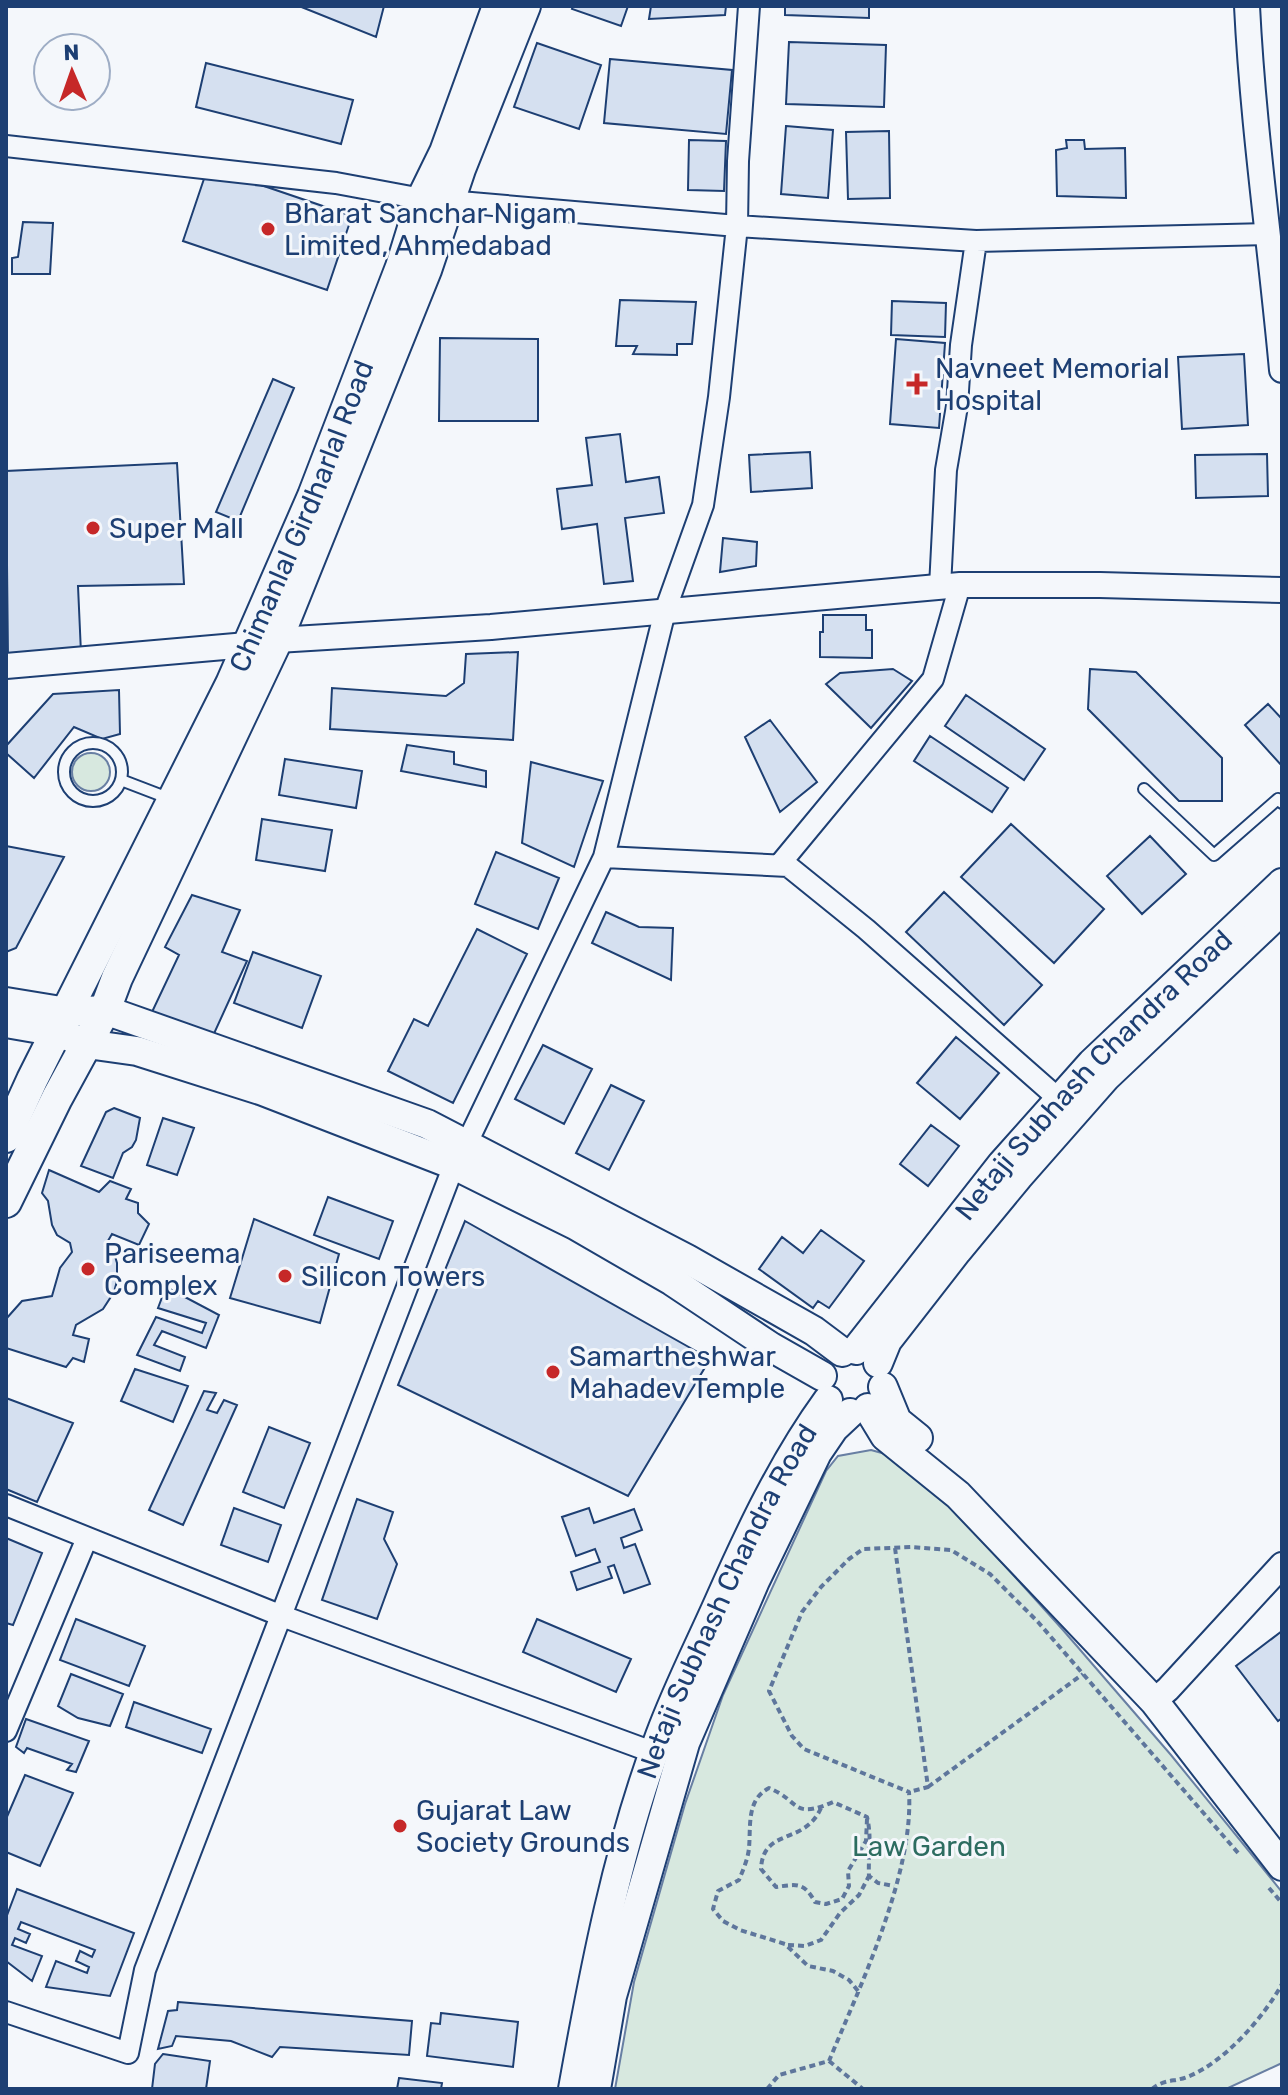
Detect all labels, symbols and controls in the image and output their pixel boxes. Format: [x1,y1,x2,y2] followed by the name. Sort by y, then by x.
[32,32,112,112] north arrow
[63,39,80,66] text: N
[284,197,577,262] place label: Bharat Sanchar Nigam Limited, Ahmedabad
[259,220,277,238] marker: Bharat Sanchar Nigam Limited, Ahmedabad
[935,352,1170,417] place label: Navneet Memorial Hospital
[222,356,381,677] street label: Chimanlal Girdharlal Road
[906,373,928,395] marker: Navneet Memorial Hospital
[109,512,244,545] place label: Super Mall
[84,519,102,537] marker: Super Mall
[948,923,1239,1227] street label: Netaji Subhash Chandra Road
[104,1237,241,1302] place label: Pariseema Complex
[79,1260,97,1278] marker: Pariseema Complex
[301,1260,485,1293] place label: Silicon Towers
[276,1267,294,1285] marker: Silicon Towers
[569,1340,785,1405] place label: Samartheshwar Mahadev Temple
[544,1363,562,1381] marker: Samartheshwar Mahadev Temple
[630,1418,824,1783] street label: Netaji Subhash Chandra Road
[416,1794,630,1859] place label: Gujarat Law Society Grounds
[391,1817,409,1835] marker: Gujarat Law Society Grounds
[852,1830,1006,1863] park label: Law Garden

